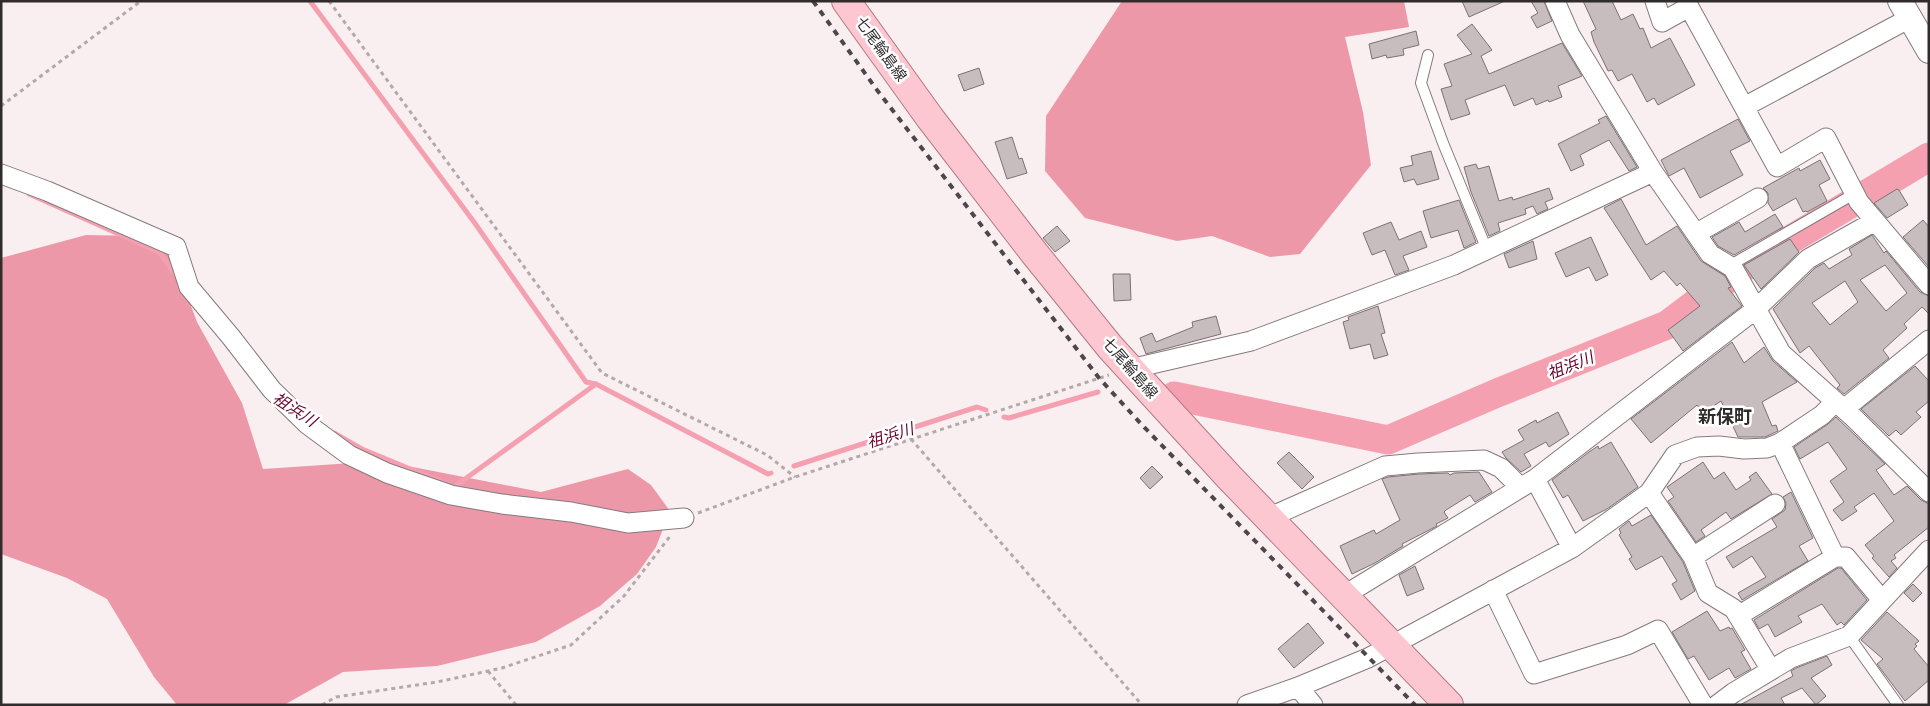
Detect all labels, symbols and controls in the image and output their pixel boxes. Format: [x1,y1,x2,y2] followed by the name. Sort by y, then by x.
[852,13,911,84] street label: 七尾輪島線
[1099,333,1162,402] street label: 七尾輪島線
[1544,346,1597,382] water label: 祖浜川
[270,388,322,431] water label: 祖浜川
[1698,405,1752,427] district label: 新保町
[864,417,918,451] water label: 祖浜川

